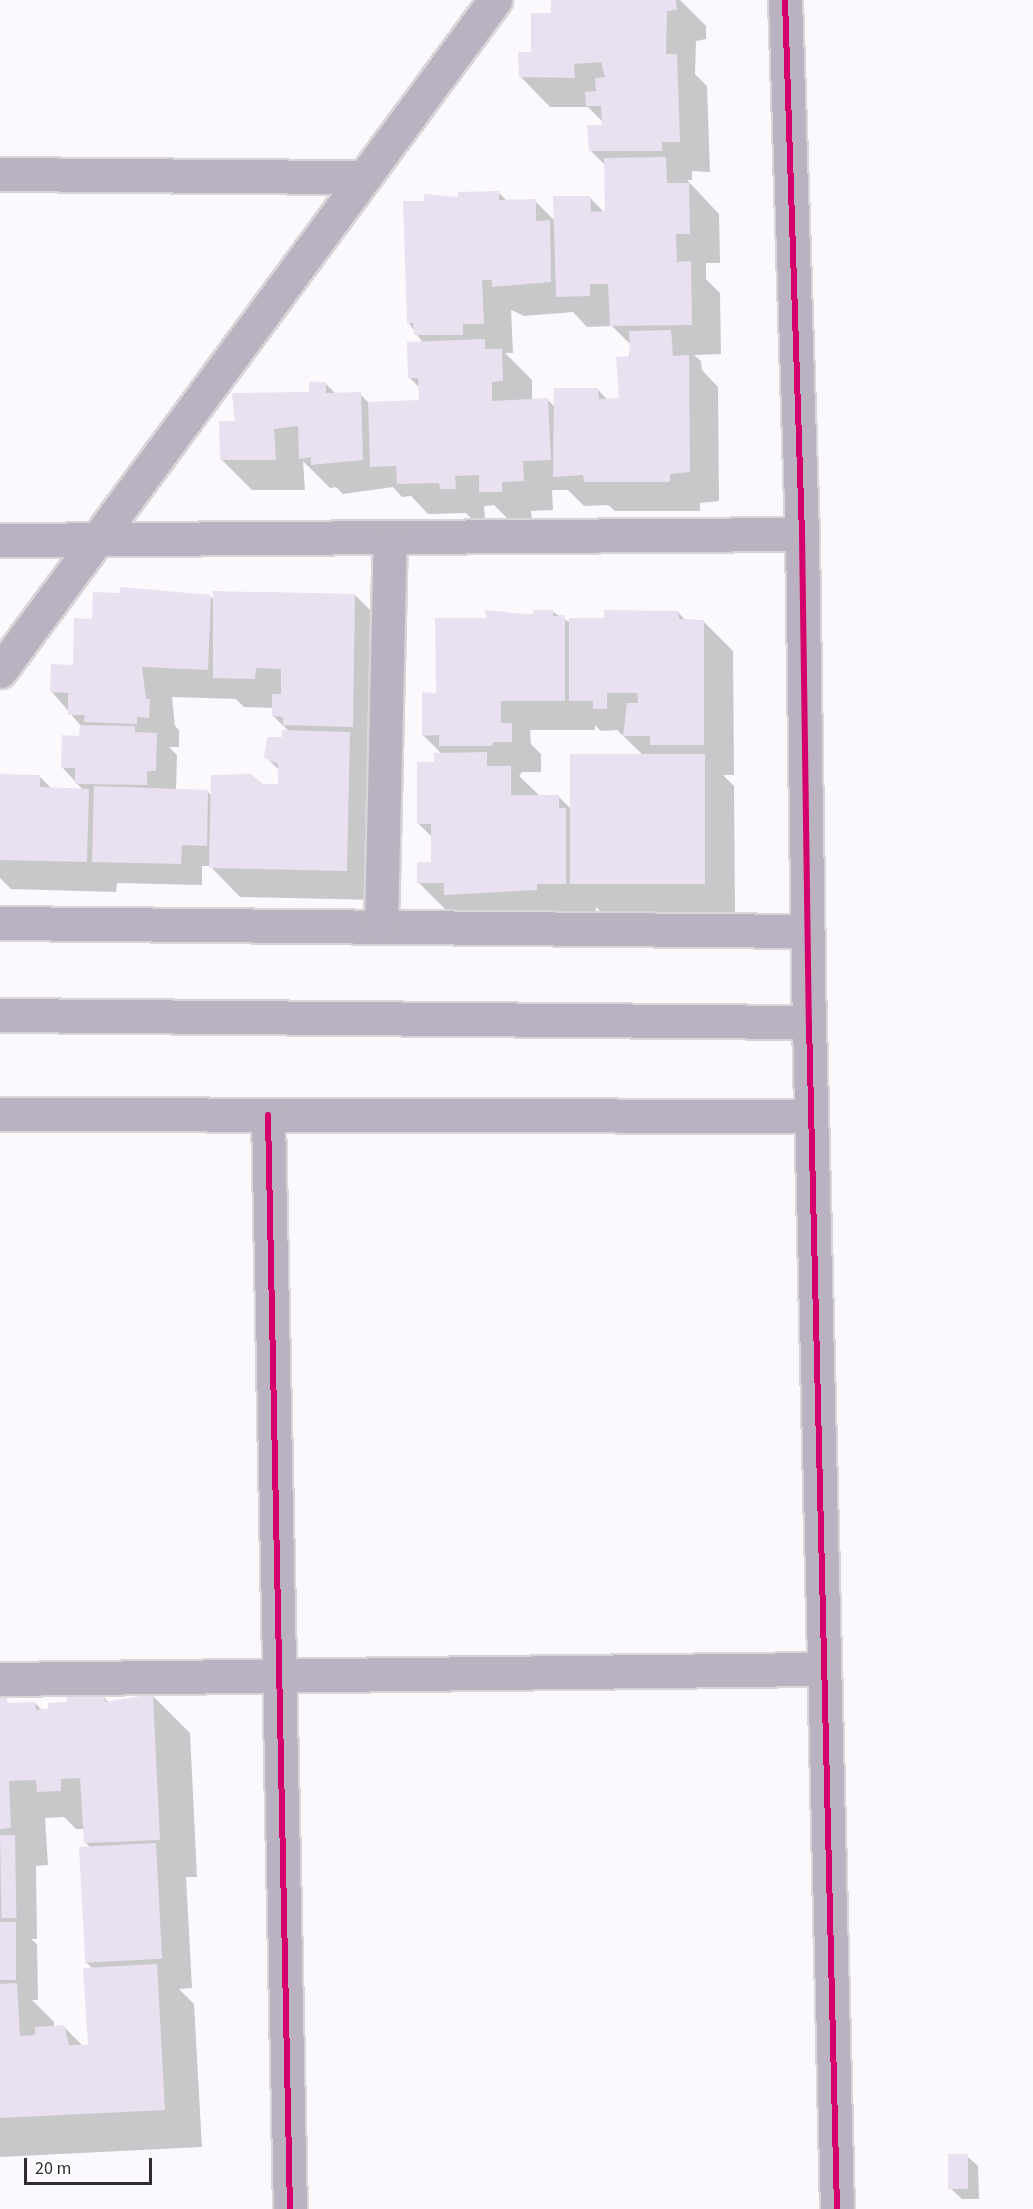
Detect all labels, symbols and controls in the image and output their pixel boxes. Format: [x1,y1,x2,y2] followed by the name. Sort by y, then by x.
[27,2146,154,2184] scale bar
[35,2156,71,2181] text: 20 m

